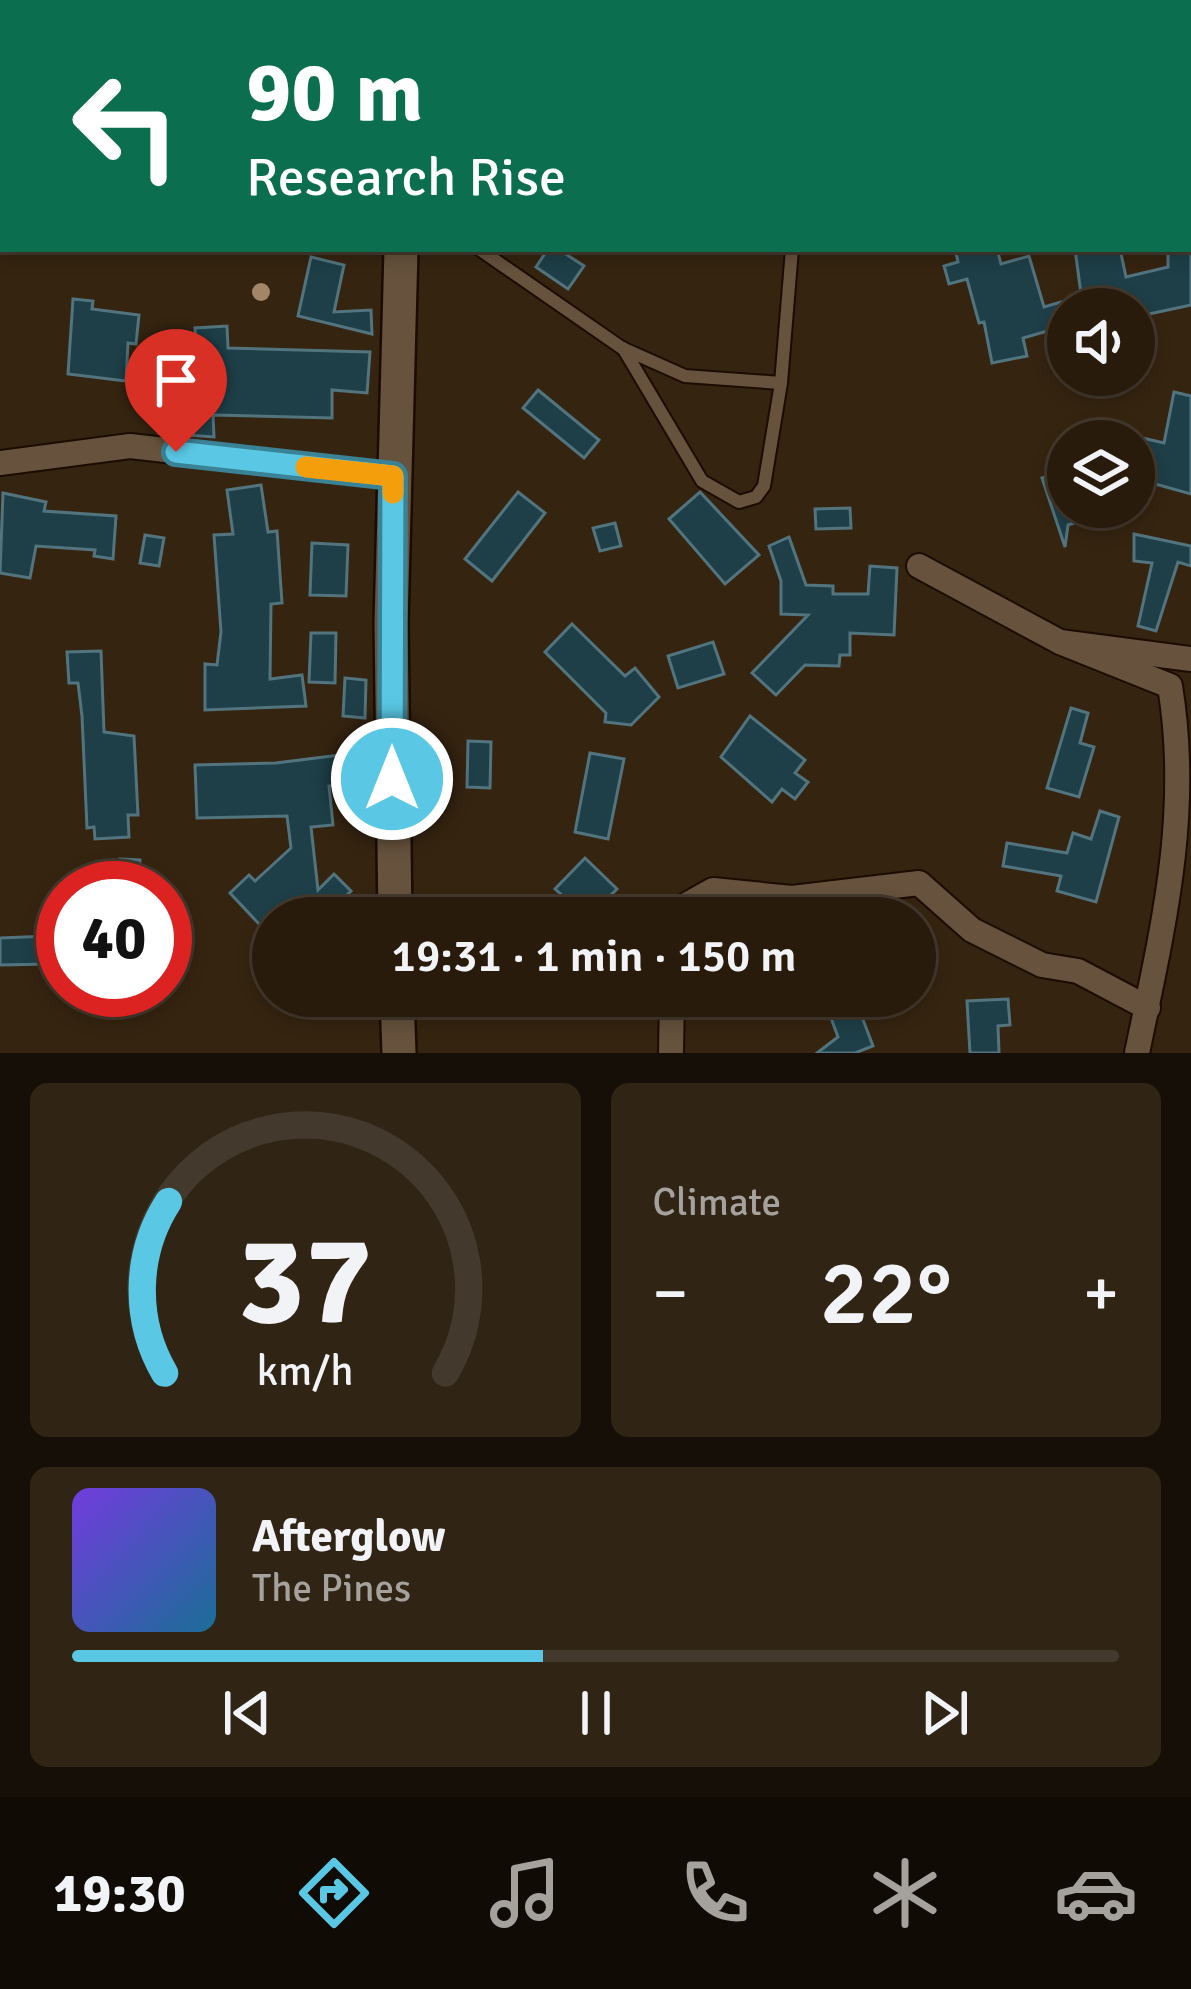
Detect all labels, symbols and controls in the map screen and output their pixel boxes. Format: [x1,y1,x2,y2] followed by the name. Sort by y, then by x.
[246,41,423,145] text: 90 m
[48,48,204,204] icon: left
[246,144,566,211] text: Research Rise
[1047,288,1155,528] map controls
[1047,288,1155,396] button: sound
[125,329,227,452] pin
[143,347,209,413] icon: arrive
[1047,420,1155,528] button: layers
[329,716,455,842] position arrow
[36,861,192,1017] speed limit sign: 40
[392,929,796,984] text: 19:31 · 1 min · 150 m
[653,1178,781,1226] text: Climate
[238,1205,373,1358] text: 37
[820,1238,952,1349] text: 22°
[653,1253,688,1334] text: −
[1083,1253,1119,1334] text: +
[257,1345,354,1398] text: km/h
[252,1509,445,1564] text: Afterglow
[252,1564,411,1612] text: The Pines
[214,1680,280,1746] icon: previous
[563,1680,629,1746] icon: pause
[912,1680,978,1746] icon: next
[292,1851,376,1935] icon: directions
[483,1851,567,1935] icon: music
[673,1851,757,1935] icon: phone
[863,1851,947,1935] icon: climate
[1054,1851,1138,1935] icon: car
[53,1860,186,1927] text: 19:30

